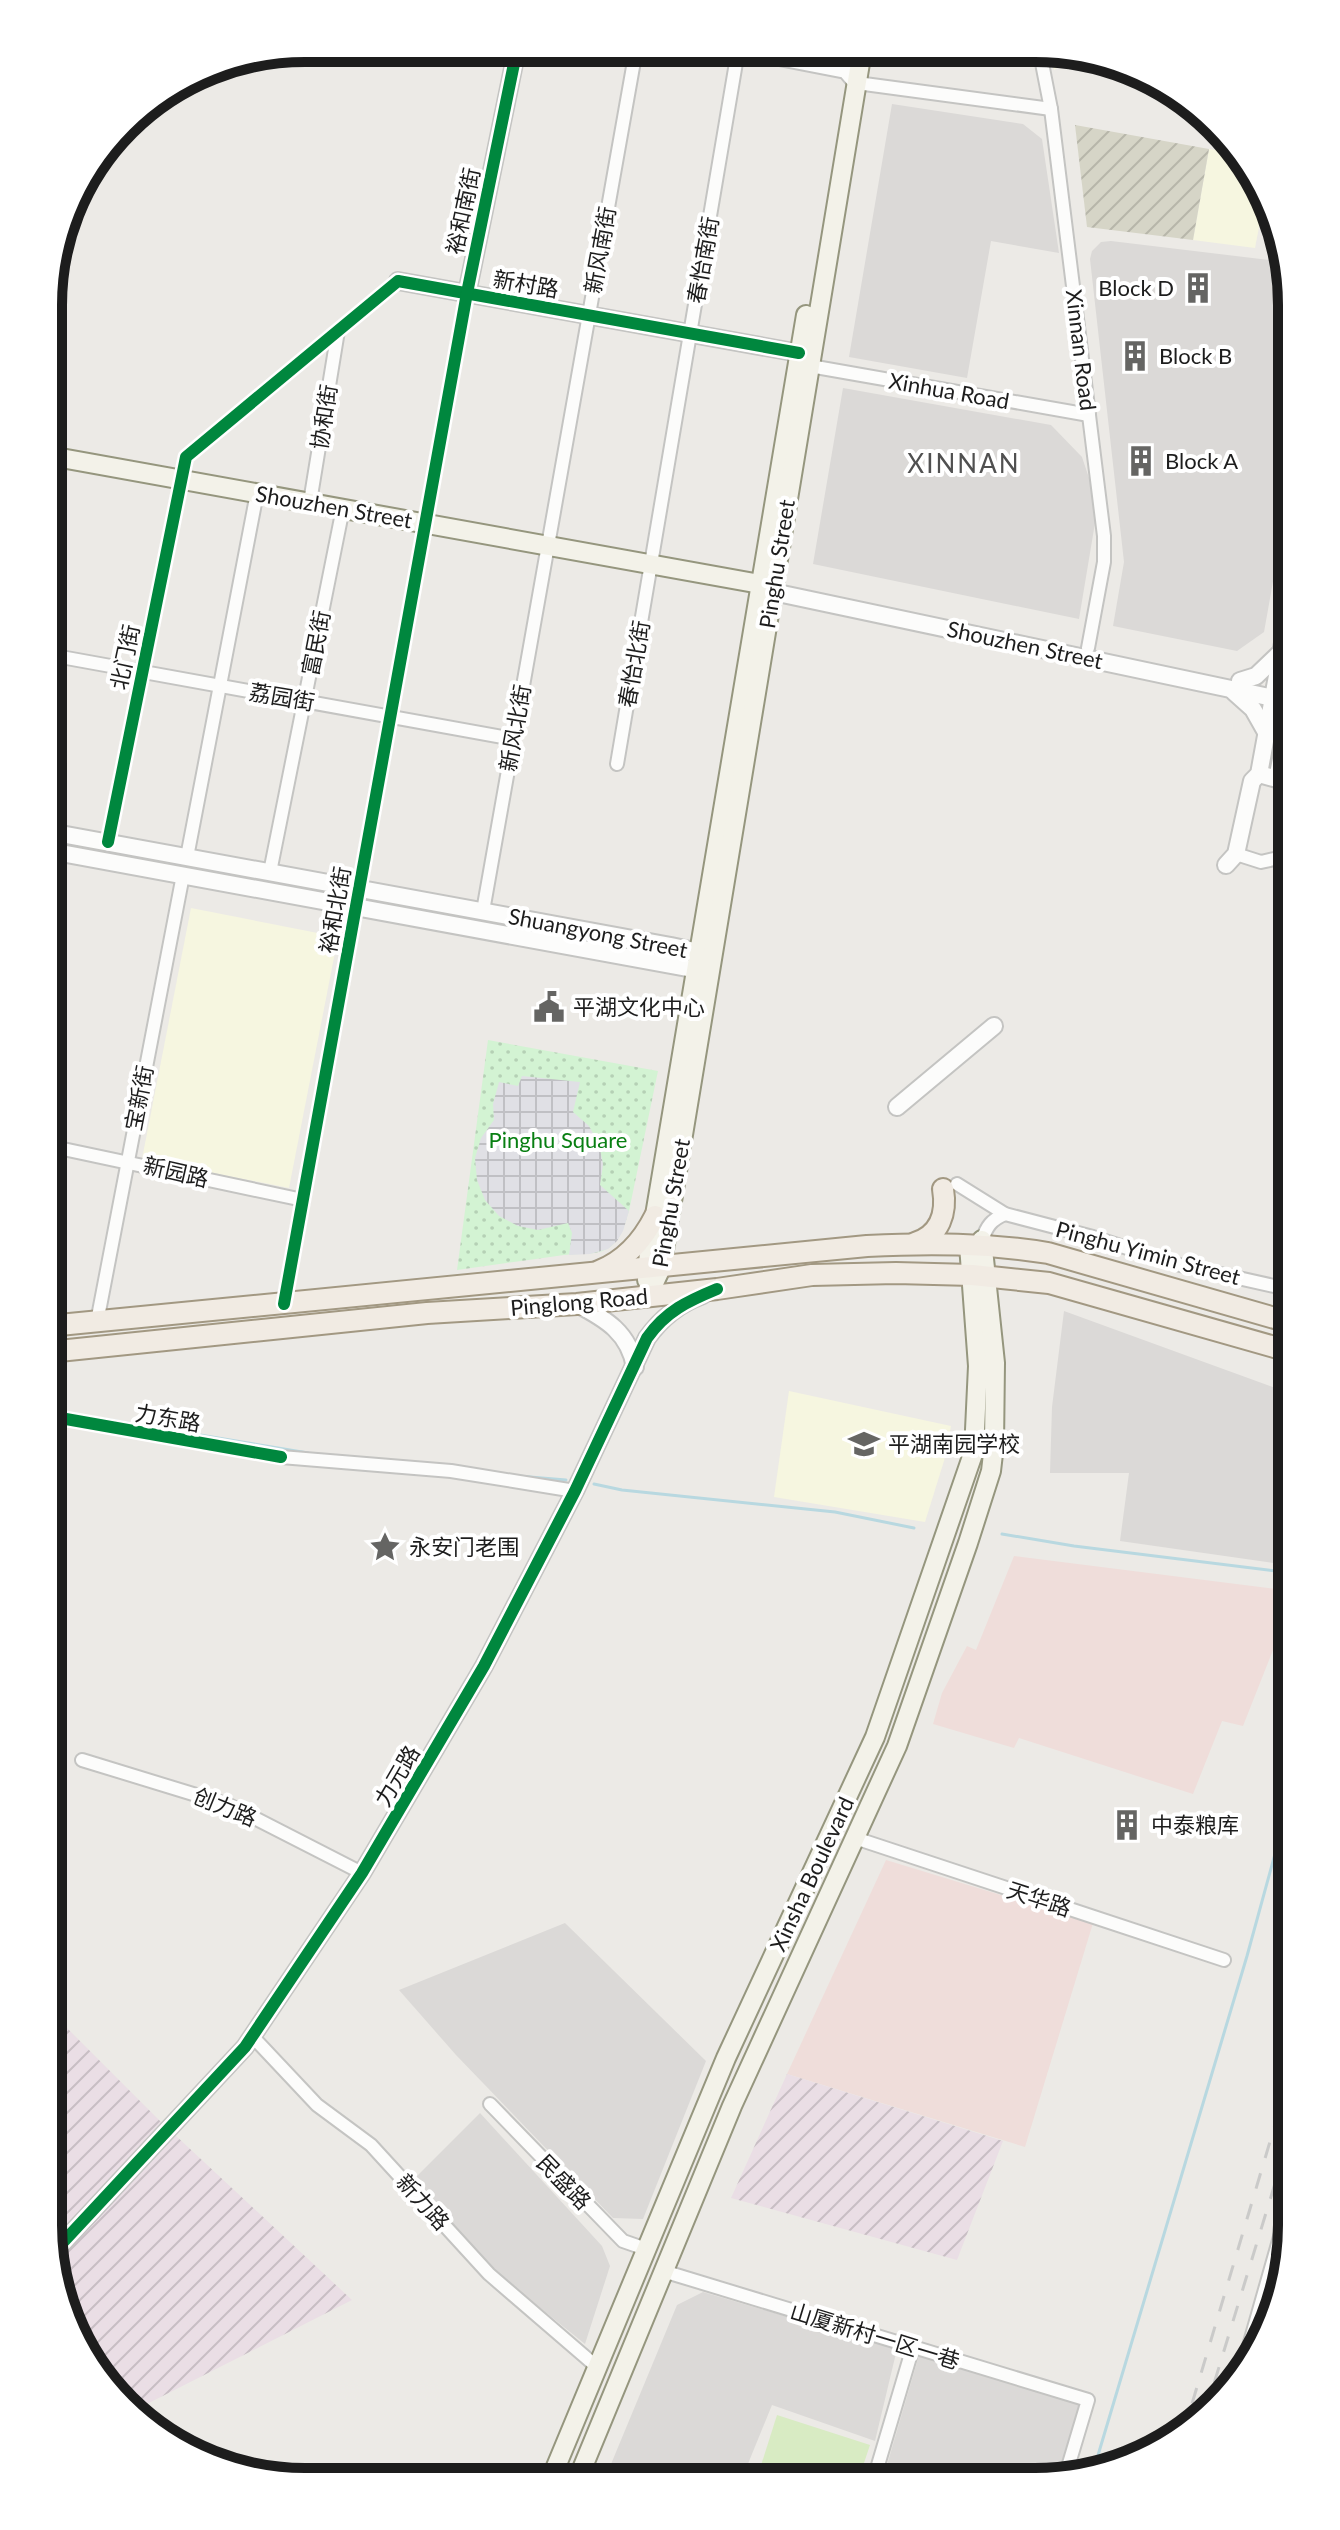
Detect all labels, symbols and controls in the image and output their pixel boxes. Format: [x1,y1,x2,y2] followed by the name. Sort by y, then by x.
[440,165,485,257] street label: 裕和南街
[579,204,620,296] street label: 新风南街
[682,214,723,306] street label: 春怡南街
[491,264,561,303] street label: 新村路
[1181,271,1215,305] building icon: Block D
[1098,274,1174,301] place label: Block D
[1061,288,1102,412] street label: Xinnan Road
[1118,339,1152,373] building icon: Block B
[1159,342,1232,369] place label: Block B
[887,367,1011,414] street label: Xinhua Road
[305,382,342,452] street label: 协和街
[1124,444,1158,478] building icon: Block A
[907,447,1021,479] district label: XINNAN
[1165,447,1238,474] place label: Block A
[254,479,415,534] street label: Shouzhen Street
[753,497,800,630] street label: Pinghu Street
[296,608,335,678] street label: 富民街
[945,615,1106,674] street label: Shouzhen Street
[613,618,654,710] street label: 春怡北街
[104,622,145,692] street label: 北门街
[247,677,317,716] street label: 荔园街
[494,682,535,774] street label: 新风北街
[314,864,355,956] street label: 裕和北街
[506,902,690,963] street label: Shuangyong Street
[532,990,566,1024] public building icon: 平湖文化中心
[573,993,705,1020] place label: 平湖文化中心
[119,1063,158,1133] street label: 宝新街
[489,1126,627,1153] park label: Pinghu Square
[646,1136,695,1269] street label: Pinghu Street
[141,1151,211,1192] street label: 新园路
[1053,1215,1243,1290] street label: Pinghu Yimin Street
[509,1282,649,1321] street label: Pinglong Road
[133,1398,203,1437] street label: 力东路
[847,1427,881,1461] school or university icon: 平湖南园学校
[888,1430,1020,1457] place label: 平湖南园学校
[368,1530,402,1564] place icon: 永安门老围
[409,1533,519,1560] place label: 永安门老围
[368,1740,425,1811] street label: 力元路
[190,1782,261,1831] street label: 创力路
[764,1792,859,1955] street label: Xinsha Boulevard
[1110,1808,1144,1842] building icon: 中泰粮库
[1151,1811,1239,1838] place label: 中泰粮库
[1004,1875,1075,1922] street label: 天华路
[532,2149,597,2215] street label: 民盛路
[391,2168,455,2235] street label: 新力路
[787,2297,963,2374] street label: 山厦新村一区一巷

